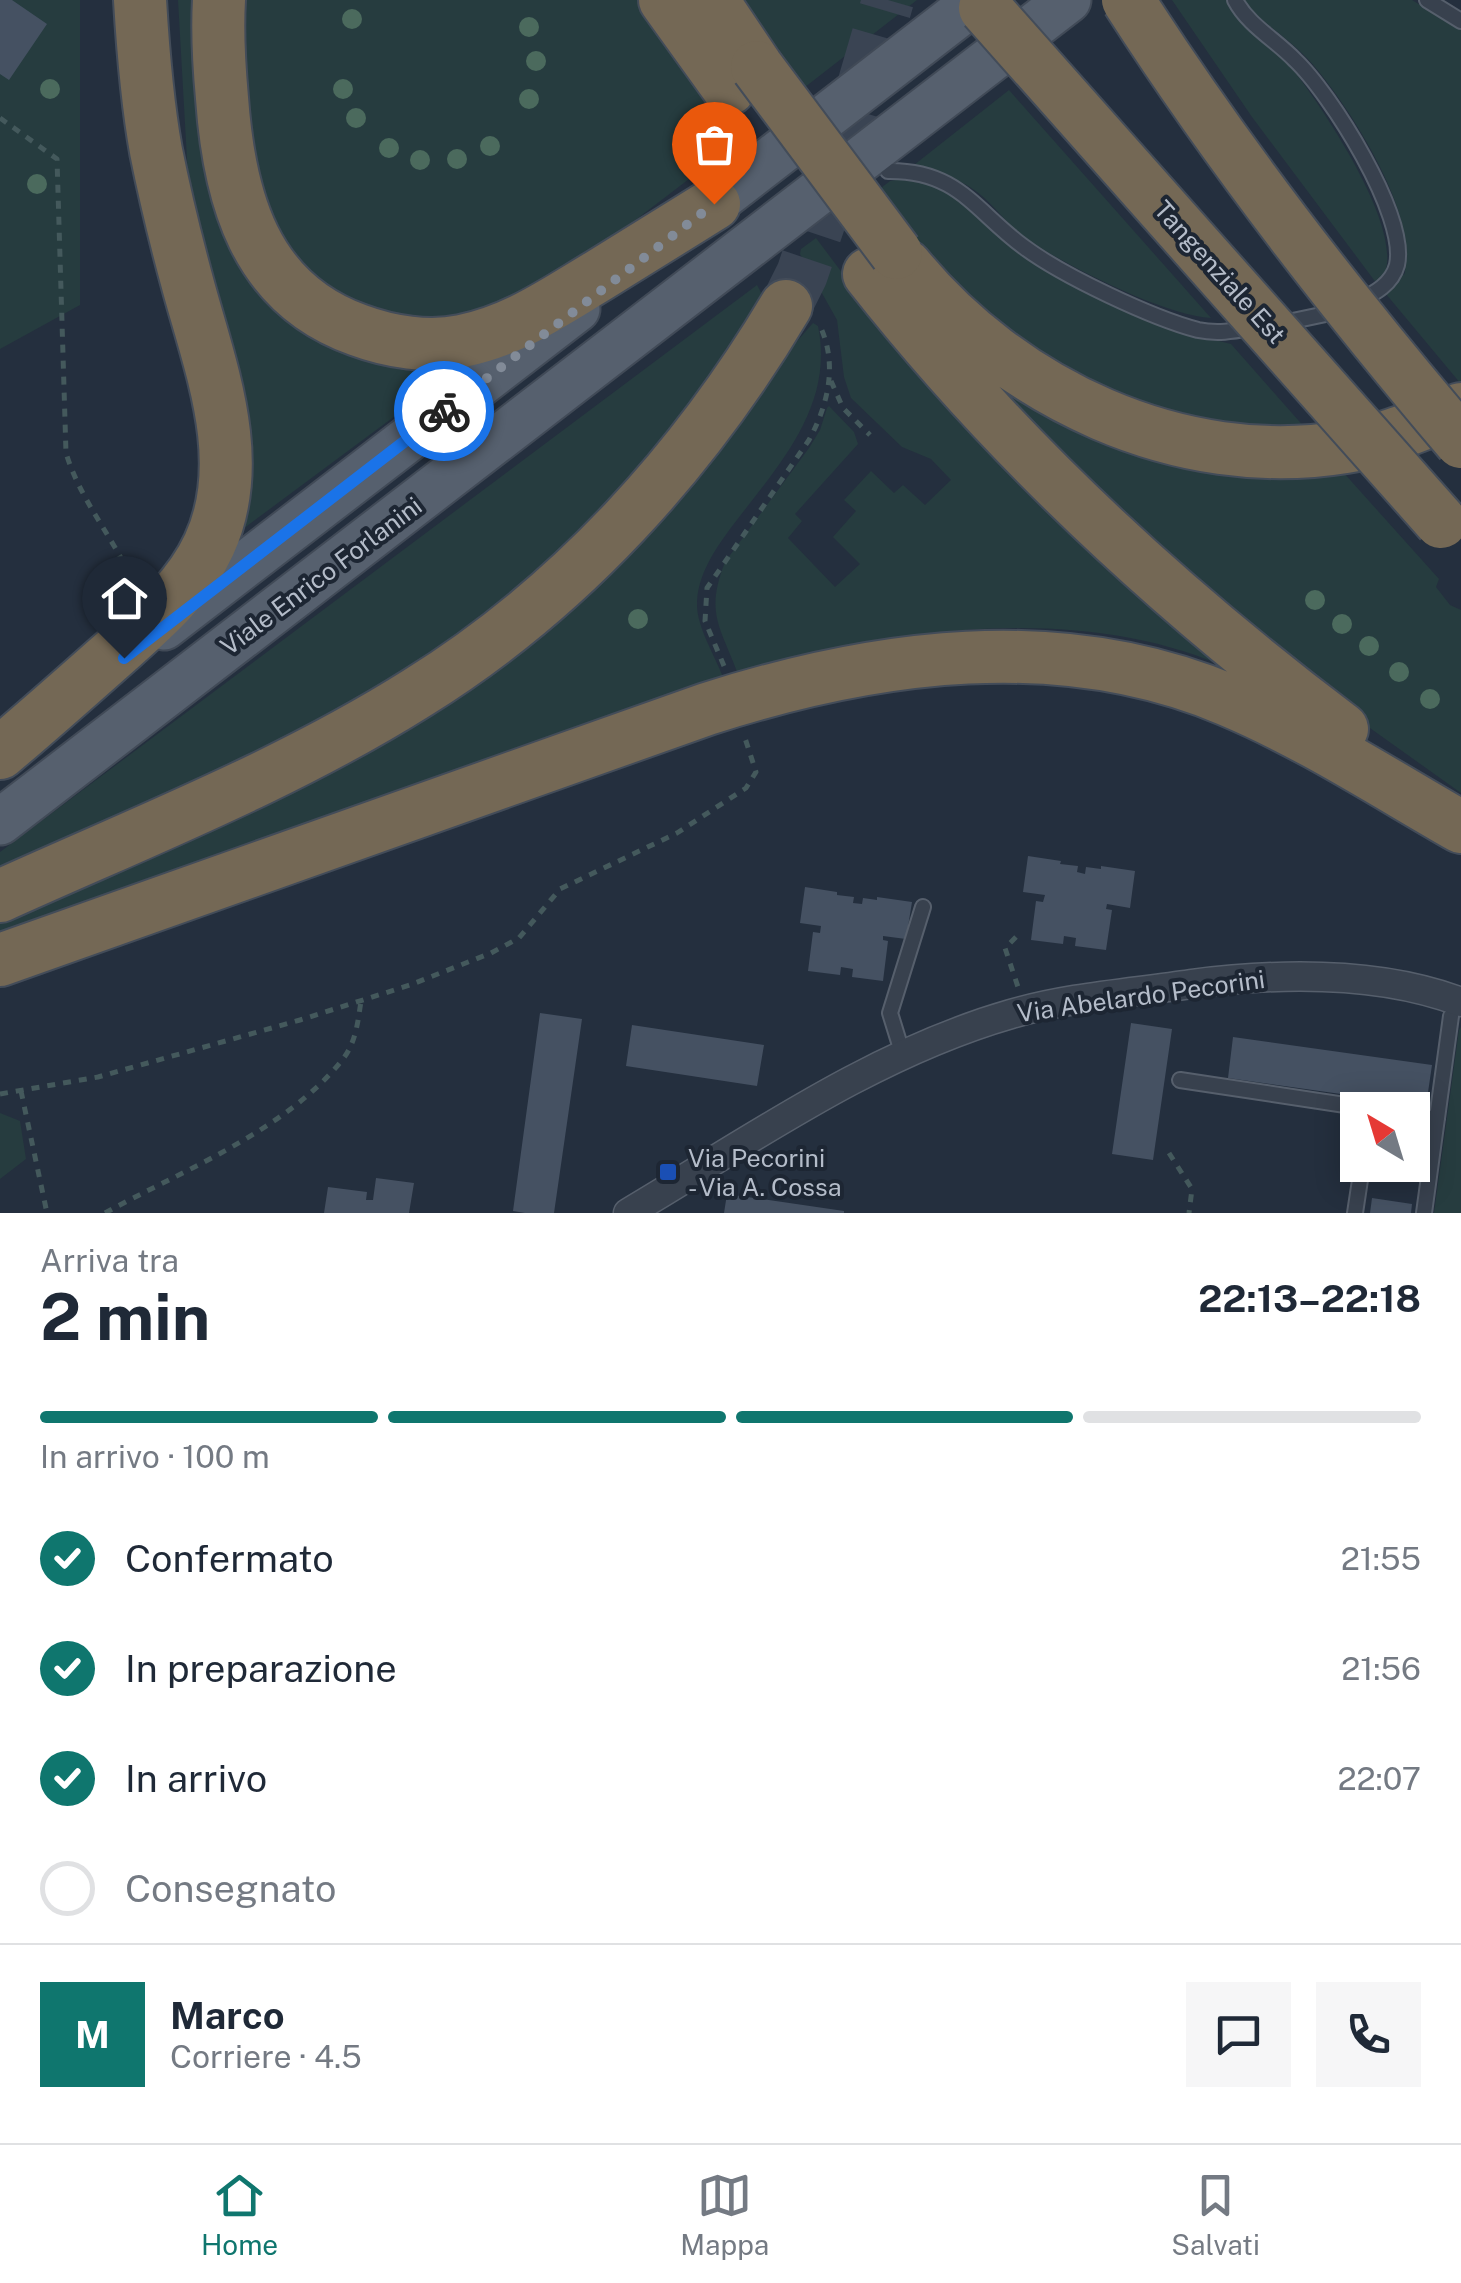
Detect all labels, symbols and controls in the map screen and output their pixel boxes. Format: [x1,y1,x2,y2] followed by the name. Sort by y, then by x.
[672,102,757,205] pin
[687,117,742,172] icon: bag
[1148,194,1292,350] street label: Tangenziale Est
[394,361,494,461] courier
[417,384,472,439] icon: bike
[215,491,427,661] street label: Viale Enrico Forlanini
[82,556,167,659] pin
[97,571,152,626] icon: home
[1015,964,1267,1028] street label: Via Abelardo Pecorini
[1340,1092,1430,1182] north arrow
[1340,1092,1430,1182] map controls
[688,1143,841,1202] place label: Via Pecorini - Via A. Cossa
[657,1161,679,1183] marker: Via Pecorini - Via A. Cossa
[40,1242,179,1279] text: Arriva tra
[1198,1276,1421,1321] text: 22:13–22:18
[40,1278,210,1355] text: 2 min
[40,1438,270,1475] text: In arrivo · 100 m
[40,1531,95,1586] icon: check
[125,1536,334,1581] text: Confermato
[1341,1540,1421,1577] text: 21:55
[40,1641,95,1696] icon: check
[125,1646,397,1691] text: In preparazione
[1341,1650,1421,1687] text: 21:56
[40,1751,95,1806] icon: check
[125,1756,267,1801] text: In arrivo
[1337,1760,1421,1797] text: 22:07
[125,1866,336,1911] text: Consegnato
[1186,1982,1291,2087] button: chat
[1316,1982,1421,2087] button: phone
[170,1993,285,2038] text: Marco
[75,2012,110,2057] text: M
[170,2038,362,2075] text: Corriere · 4.5
[201,2168,278,2261] tab: Home
[680,2168,769,2261] tab: Mappa
[1171,2168,1260,2261] tab: Salvati

